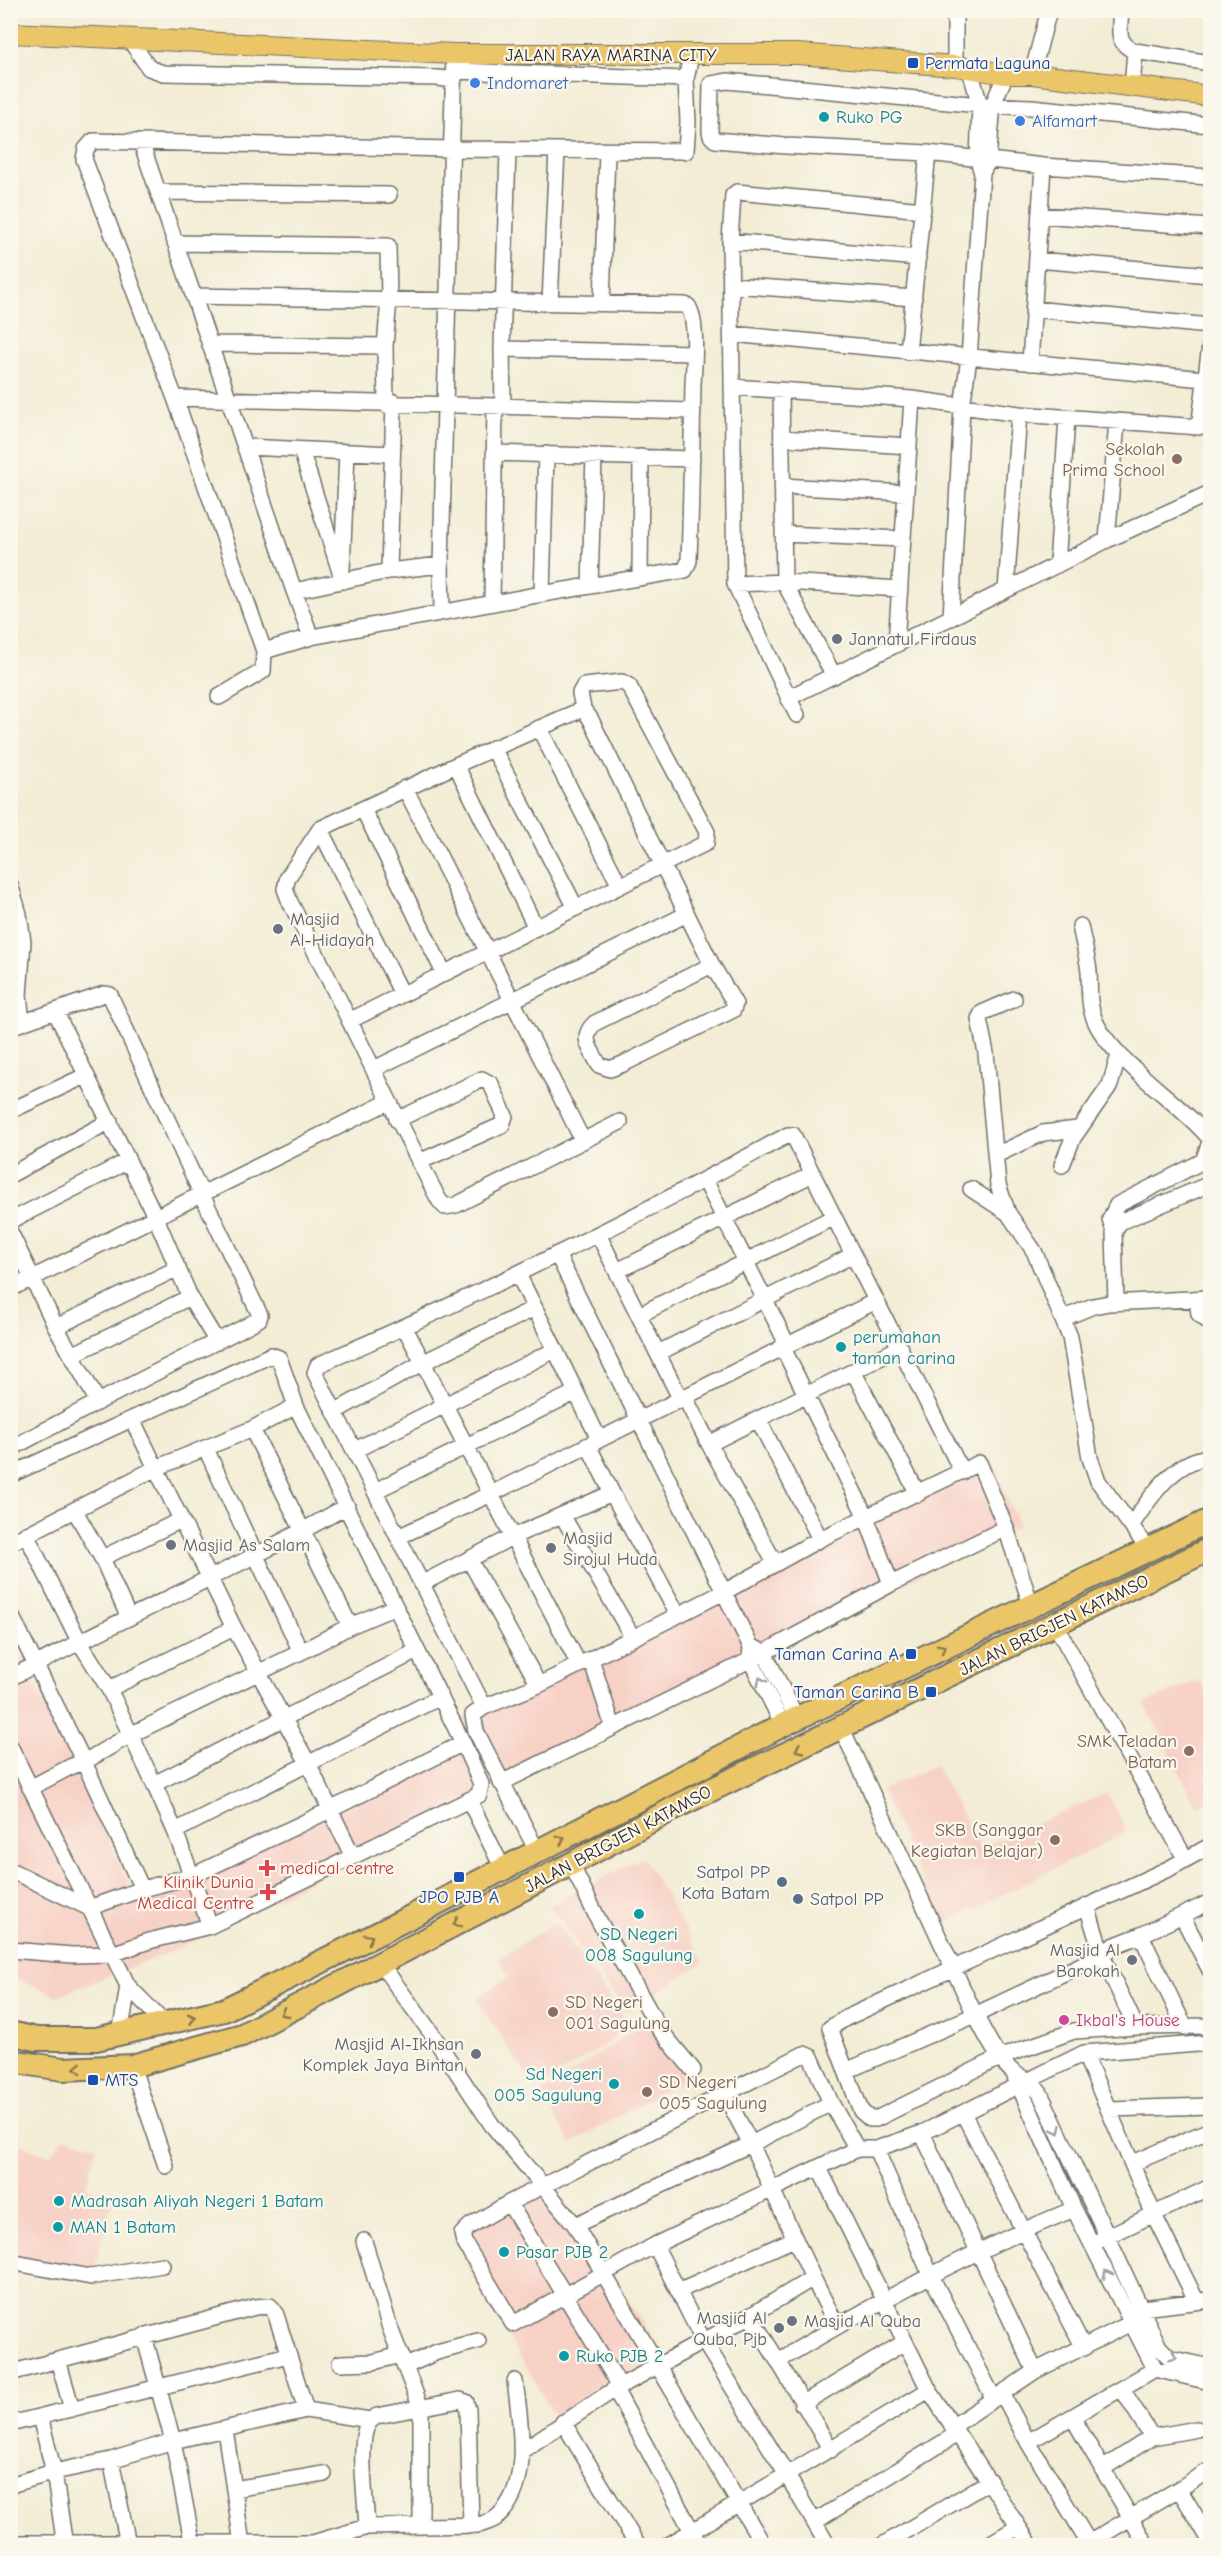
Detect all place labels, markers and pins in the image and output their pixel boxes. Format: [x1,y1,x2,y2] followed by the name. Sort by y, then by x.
[925,53,1051,74] place label: Permata Laguna
[906,56,920,70] marker: Permata Laguna
[487,73,569,94] place label: Indomaret
[468,76,482,90] marker: Indomaret
[836,107,903,128] place label: Ruko PG
[817,110,831,124] marker: Ruko PG
[1032,111,1098,132] place label: Alfamart
[1013,114,1027,128] marker: Alfamart
[1062,439,1165,481] place label: Sekolah Prima School
[1170,452,1184,466] marker: Sekolah Prima School
[849,629,977,650] place label: Jannatul Firdaus
[830,632,844,646] marker: Jannatul Firdaus
[290,909,374,951] place label: Masjid Al-Hidayah
[271,922,285,936] marker: Masjid Al-Hidayah
[852,1327,956,1369] place label: perumahan taman carina
[834,1340,848,1354] marker: perumahan taman carina
[563,1528,658,1570] place label: Masjid Sirojul Huda
[183,1535,310,1556] place label: Masjid As Salam
[164,1538,178,1552] marker: Masjid As Salam
[544,1541,558,1555] marker: Masjid Sirojul Huda
[775,1644,899,1665] place label: Taman Carina A
[904,1647,918,1661] marker: Taman Carina A
[794,1682,919,1703] place label: Taman Carina B
[924,1685,938,1699] marker: Taman Carina B
[1077,1731,1177,1773] place label: SMK Teladan Batam
[1182,1744,1196,1758] marker: SMK Teladan Batam
[911,1820,1044,1862] place label: SKB (Sanggar Kegiatan Belajar)
[1048,1833,1062,1847] marker: SKB (Sanggar Kegiatan Belajar)
[280,1858,394,1879] place label: medical centre
[258,1859,276,1877] marker: medical centre
[681,1862,770,1904] place label: Satpol PP Kota Batam
[452,1870,466,1884] marker: JPO PJB A
[137,1872,254,1914] place label: Klinik Dunia Medical Centre
[775,1875,789,1889] marker: Satpol PP Kota Batam
[259,1883,277,1901] marker: Klinik Dunia Medical Centre
[419,1887,499,1908] place label: JPO PJB A
[810,1889,884,1910] place label: Satpol PP
[791,1892,805,1906] marker: Satpol PP
[632,1907,646,1921] marker: SD Negeri 008 Sagulung
[585,1924,693,1966] place label: SD Negeri 008 Sagulung
[1050,1940,1120,1982] place label: Masjid Al Barokah
[1125,1953,1139,1967] marker: Masjid Al Barokah
[565,1992,671,2034] place label: SD Negeri 001 Sagulung
[546,2005,560,2019] marker: SD Negeri 001 Sagulung
[1076,2010,1180,2031] place label: Ikbal's House
[1057,2013,1071,2027] marker: Ikbal's House
[303,2034,464,2076] place label: Masjid Al-Ikhsan Komplek Jaya Bintan
[469,2047,483,2061] marker: Masjid Al-Ikhsan Komplek Jaya Bintan
[494,2064,602,2106] place label: Sd Negeri 005 Sagulung
[105,2070,138,2091] place label: MTS
[659,2072,767,2114] place label: SD Negeri 005 Sagulung
[86,2073,100,2087] marker: MTS
[607,2077,621,2091] marker: Sd Negeri 005 Sagulung
[640,2085,654,2099] marker: SD Negeri 005 Sagulung
[71,2191,324,2212] place label: Madrasah Aliyah Negeri 1 Batam
[52,2194,66,2208] marker: Madrasah Aliyah Negeri 1 Batam
[70,2217,176,2238] place label: MAN 1 Batam
[51,2220,65,2234] marker: MAN 1 Batam
[516,2242,608,2263] place label: Pasar PJB 2
[497,2245,511,2259] marker: Pasar PJB 2
[693,2308,767,2350] place label: Masjid Al Quba, Pjb
[804,2311,921,2332] place label: Masjid Al Quba
[785,2314,799,2328] marker: Masjid Al Quba
[772,2321,786,2335] marker: Masjid Al Quba, Pjb
[576,2346,663,2367] place label: Ruko PJB 2
[557,2349,571,2363] marker: Ruko PJB 2

